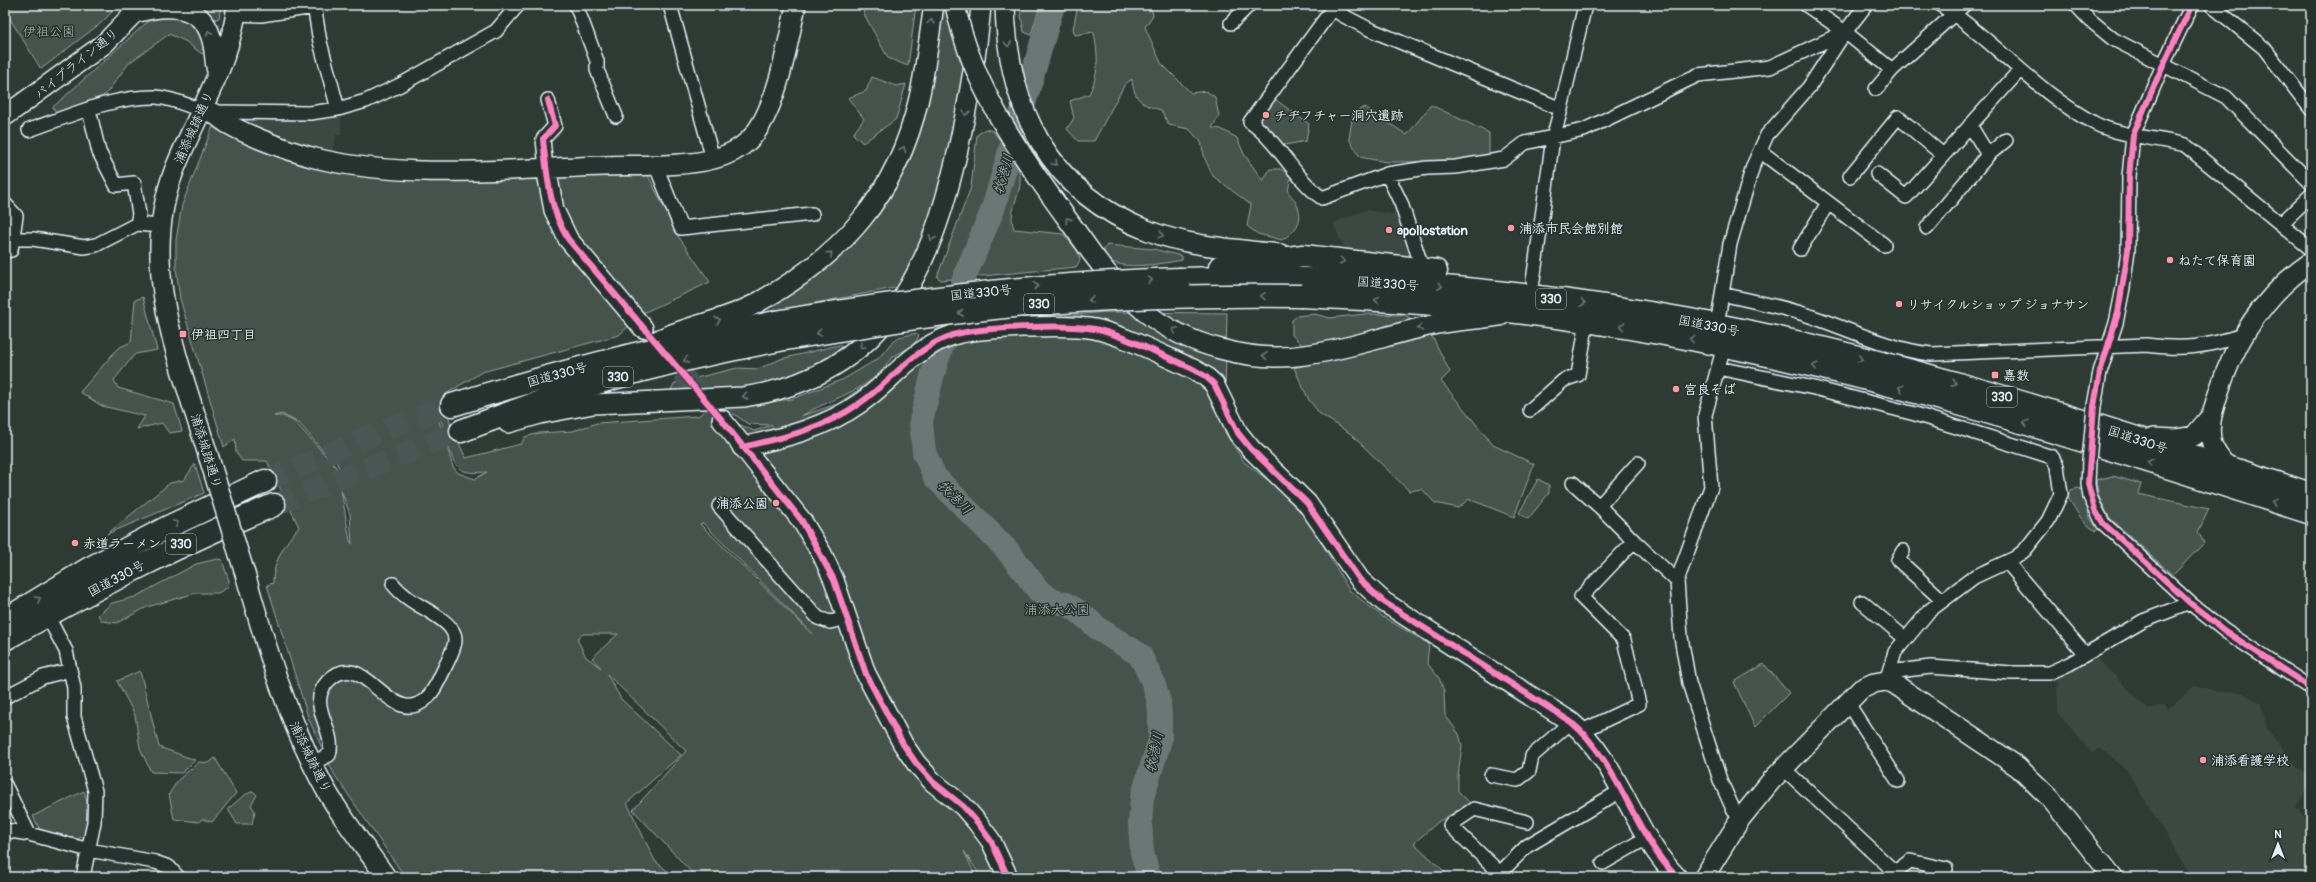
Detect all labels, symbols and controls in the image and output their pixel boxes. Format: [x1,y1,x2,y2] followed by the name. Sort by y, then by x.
[926,19,935,25] one-way arrow
[23,24,75,40] park label: 伊祖公園
[31,25,122,103] street label: パイプライン通り
[206,30,214,38] one-way arrow
[1003,41,1012,47] one-way arrow
[171,89,217,166] street label: 浦添城跡通り
[1274,108,1403,124] place label: チヂフチャー洞穴遺跡
[963,110,971,116] one-way arrow
[1261,110,1271,120] marker: チヂフチャー洞穴遺跡
[898,145,906,153] one-way arrow
[990,152,1017,197] water label: 牧港川
[1050,158,1057,166] one-way arrow
[1065,217,1073,224] one-way arrow
[1519,221,1623,237] place label: 浦添市民会館別館
[1397,223,1468,239] place label: apollostation
[1506,223,1516,233] marker: 浦添市民会館別館
[1384,225,1394,235] marker: apollostation
[1157,230,1164,239] one-way arrow
[929,235,937,242] one-way arrow
[825,252,832,259] one-way arrow
[2178,253,2256,269] place label: ねたて保育園
[2165,255,2175,265] marker: ねたて保育園
[1339,256,1345,265] one-way arrow
[1356,274,1420,294] street label: 国道330号
[1147,275,1153,284] one-way arrow
[949,282,1013,304] street label: 国道330号
[1033,282,1040,291] one-way arrow
[1437,282,1443,291] one-way arrow
[1536,289,1566,309] road number: 330
[1260,292,1266,300] one-way arrow
[1024,294,1054,314] road number: 330
[1374,295,1380,304] one-way arrow
[1088,296,1094,305] one-way arrow
[1907,297,2089,313] place label: リサイクルショップ ジョナサン
[1580,298,1586,307] one-way arrow
[1894,299,1904,309] marker: リサイクルショップ ジョナサン
[958,308,964,317] one-way arrow
[1677,312,1741,340] street label: 国道330号
[715,316,722,324] one-way arrow
[1416,323,1423,332] one-way arrow
[1619,323,1625,331] one-way arrow
[191,327,256,343] place label: 伊祖四丁目
[1172,327,1179,335] one-way arrow
[816,328,822,337] one-way arrow
[178,329,188,339] marker: 伊祖四丁目
[1689,336,1695,344] one-way arrow
[859,341,867,349] one-way arrow
[1262,352,1268,361] one-way arrow
[1857,354,1864,362] one-way arrow
[683,355,689,363] one-way arrow
[525,359,589,391] street label: 国道330号
[1812,363,1818,371] one-way arrow
[603,367,633,387] road number: 330
[2003,368,2029,384] place label: 嘉数
[1990,370,2000,380] marker: 嘉数
[1950,378,1957,387] one-way arrow
[1684,382,1736,398] place label: 宮良そば
[1671,384,1681,394] marker: 宮良そば
[1898,384,1905,393] one-way arrow
[1987,387,2017,407] road number: 330
[742,391,748,400] one-way arrow
[187,412,225,491] street label: 浦添城跡通り
[2023,419,2030,428] one-way arrow
[2106,423,2170,457] street label: 国道330号
[2147,458,2154,467] one-way arrow
[934,476,976,518] water label: 牧港川
[716,496,768,512] place label: 浦添公園
[771,498,781,508] marker: 浦添公園
[2271,498,2278,506] one-way arrow
[172,520,180,528] one-way arrow
[166,534,196,554] road number: 330
[83,536,161,552] place label: 赤道ラーメン
[70,538,80,548] marker: 赤道ラーメン
[85,557,148,601] street label: 国道330号
[34,596,41,604] one-way arrow
[1024,602,1090,618] park label: 浦添大公園
[286,719,334,796] street label: 浦添城跡通り
[1142,730,1167,774] water label: 牧港川
[2211,753,2289,769] place label: 浦添看護学校
[2198,755,2208,765] marker: 浦添看護学校
[2258,824,2298,864] north arrow
[2274,828,2282,841] text: N

